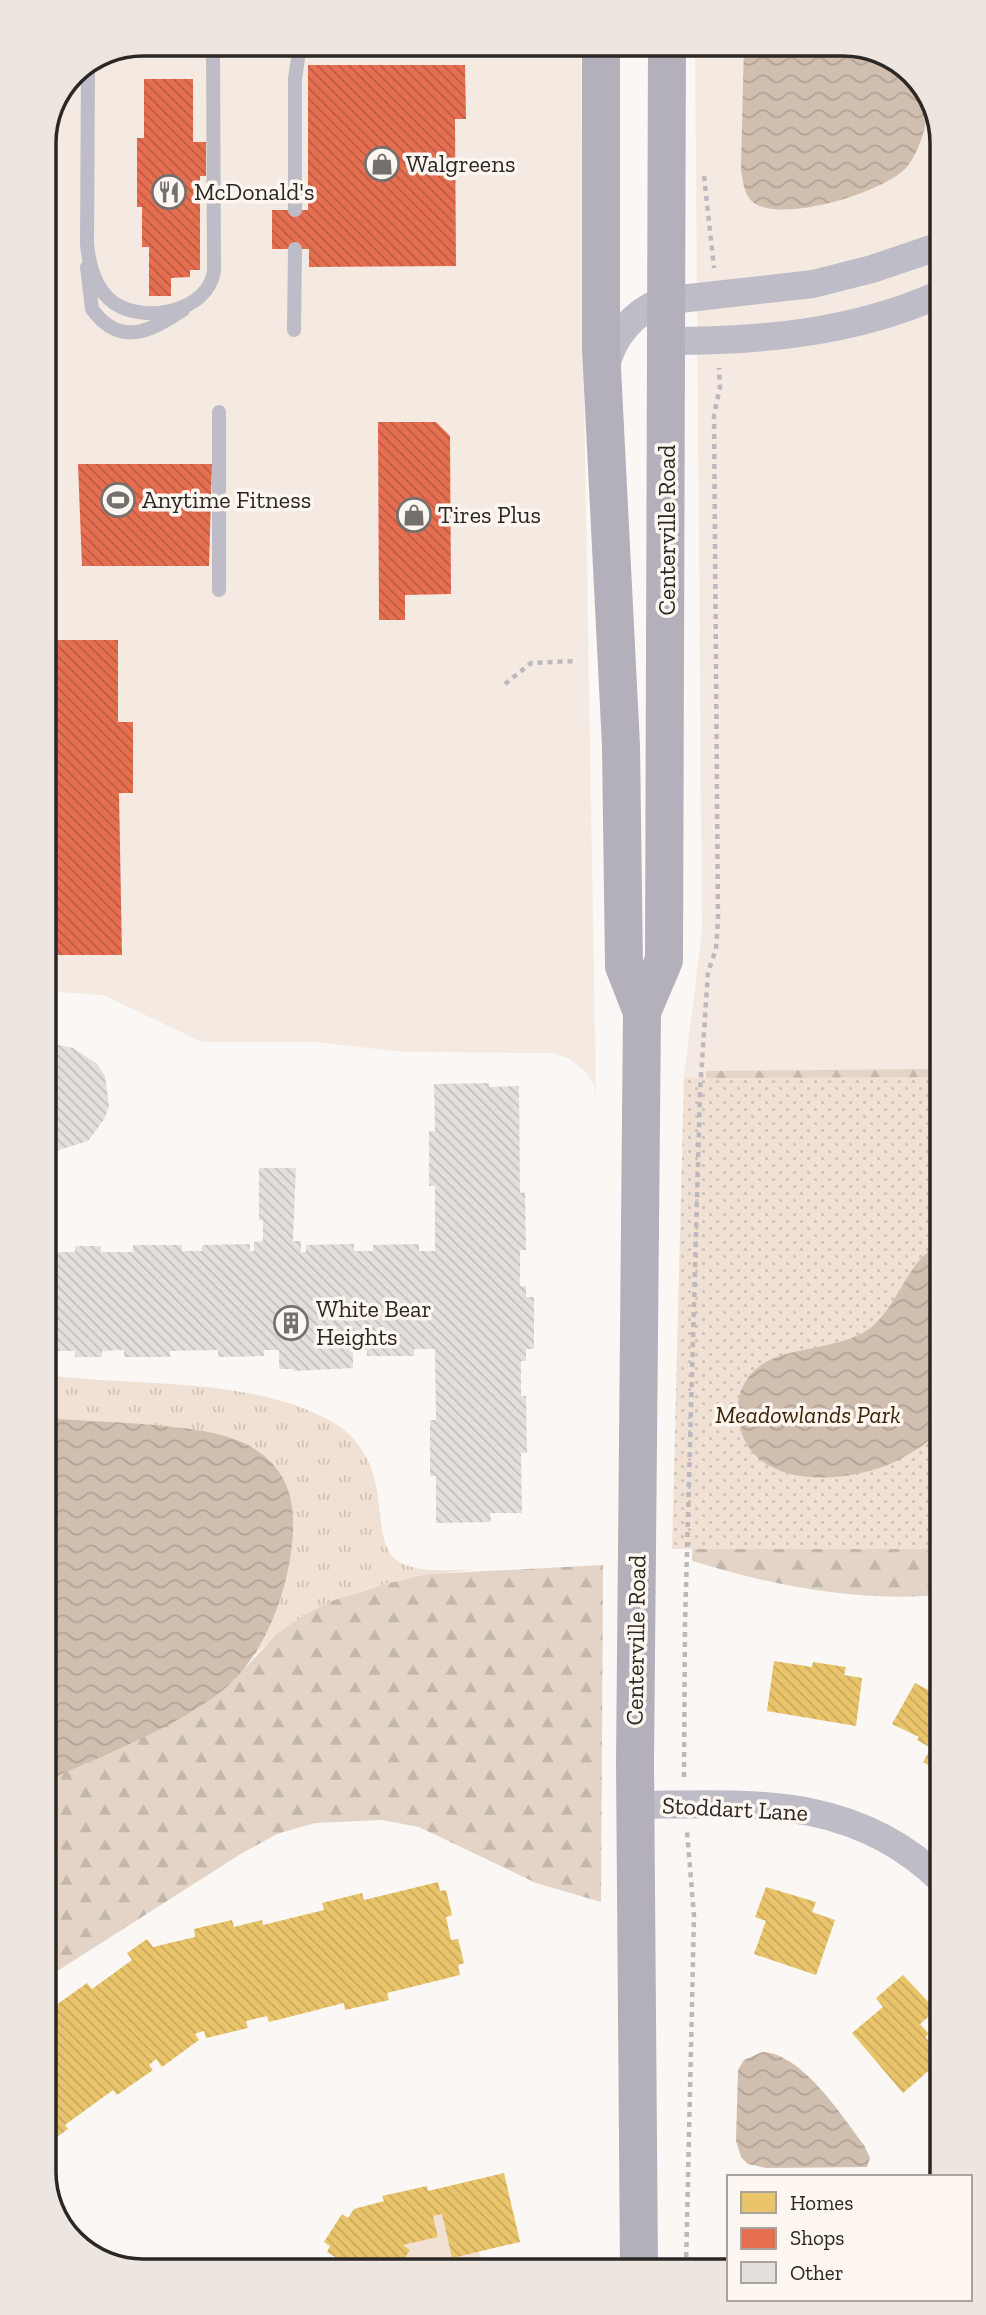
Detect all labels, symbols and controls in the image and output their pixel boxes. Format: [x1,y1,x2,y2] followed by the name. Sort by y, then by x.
[363,145,401,183] shop icon: Walgreens
[406,149,515,178] place label: Walgreens
[150,173,188,211] restaurant icon: McDonald's
[194,177,314,206] place label: McDonald's
[652,445,681,615] street label: Centerville Road
[99,481,137,519] sports icon: Anytime Fitness
[142,485,311,514] place label: Anytime Fitness
[395,496,433,534] shop icon: Tires Plus
[438,500,541,529] place label: Tires Plus
[316,1294,432,1351] place label: White Bear Heights
[272,1304,310,1342] building icon: White Bear Heights
[715,1400,901,1429] park label: Meadowlands Park
[620,1554,651,1726] street label: Centerville Road
[661,1790,809,1827] street label: Stoddart Lane
[727,2175,972,2301] legend
[790,2190,853,2215] text: Homes
[790,2225,844,2250] text: Shops
[790,2260,844,2285] text: Other

